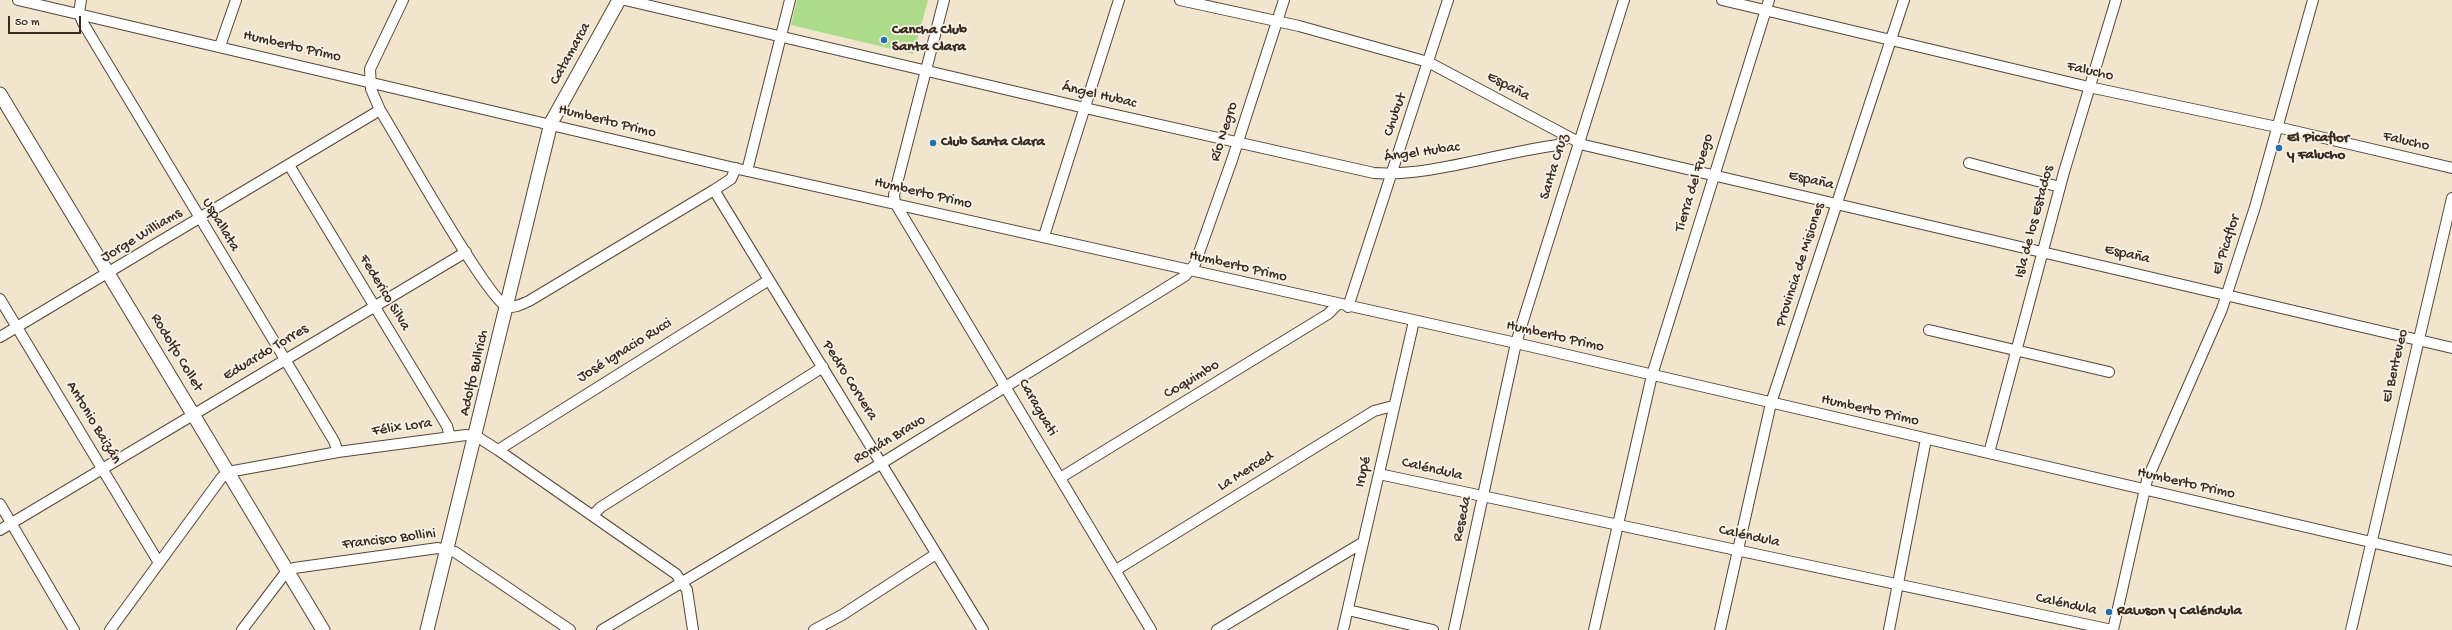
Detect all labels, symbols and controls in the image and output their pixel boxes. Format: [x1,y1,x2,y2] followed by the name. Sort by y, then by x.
[10,8,83,34] scale bar
[15,16,40,30] text: 50 m
[546,20,596,88] street label: Catamarca
[892,22,967,57] place label: Cancha Club Santa Clara
[241,27,343,67] street label: Humberto Primo
[879,35,889,45] marker: Cancha Club Santa Clara
[2065,58,2115,86] street label: Falucho
[1483,68,1533,106] street label: España
[1060,79,1138,113] street label: Ángel Hubac
[1380,91,1412,139] street label: Chubut
[1207,100,1243,164] street label: Río Negro
[556,101,658,143] street label: Humberto Primo
[2381,128,2431,156] street label: Falucho
[2287,130,2349,165] place label: El Picaflor y Falucho
[1537,132,1573,202] street label: Santa Cruz
[1672,132,1718,234] street label: Tierra del Fuego
[941,134,1045,152] place label: Club Santa Clara
[928,138,938,148] marker: Club Santa Clara
[1383,139,1461,167] street label: Ángel Hubac
[2274,143,2284,153] marker: El Picaflor y Falucho
[2011,164,2059,280] street label: Isla de los Estados
[1787,167,1835,195] street label: España
[872,174,974,214] street label: Humberto Primo
[197,195,243,255] street label: Uspallata
[1772,201,1830,329] street label: Provincia de Misiones
[98,205,186,267] street label: Jorge Williams
[2209,213,2245,277] street label: El Picaflor
[2103,241,2151,269] street label: España
[1187,247,1289,287] street label: Humberto Primo
[354,252,414,334] street label: Federico Silva
[146,311,206,395] street label: Rodolfo Collet
[574,315,676,387] street label: José Ignacio Rucci
[1504,317,1606,357] street label: Humberto Primo
[220,320,312,386] street label: Eduardo Torres
[456,328,494,418] street label: Adolfo Bullrich
[2379,328,2413,404] street label: El Benteveo
[817,338,881,424] street label: Pedro Corvera
[1161,356,1223,404] street label: Coquimbo
[1013,376,1061,440] street label: Caraguati
[61,379,125,467] street label: Antonio Baizán
[1819,391,1921,431] street label: Humberto Primo
[851,411,929,469] street label: Román Bravo
[371,415,433,441] street label: Félix Lora
[1215,448,1277,496] street label: La Merced
[1400,454,1464,486] street label: Caléndula
[1352,455,1376,489] street label: Irupé
[2135,464,2237,504] street label: Humberto Primo
[1449,495,1477,543] street label: Reseda
[1717,522,1781,552] street label: Caléndula
[341,525,437,555] street label: Francisco Bollini
[2034,590,2098,620] street label: Caléndula
[2117,603,2242,621] place label: Rawson y Caléndula
[2104,607,2114,617] marker: Rawson y Caléndula

